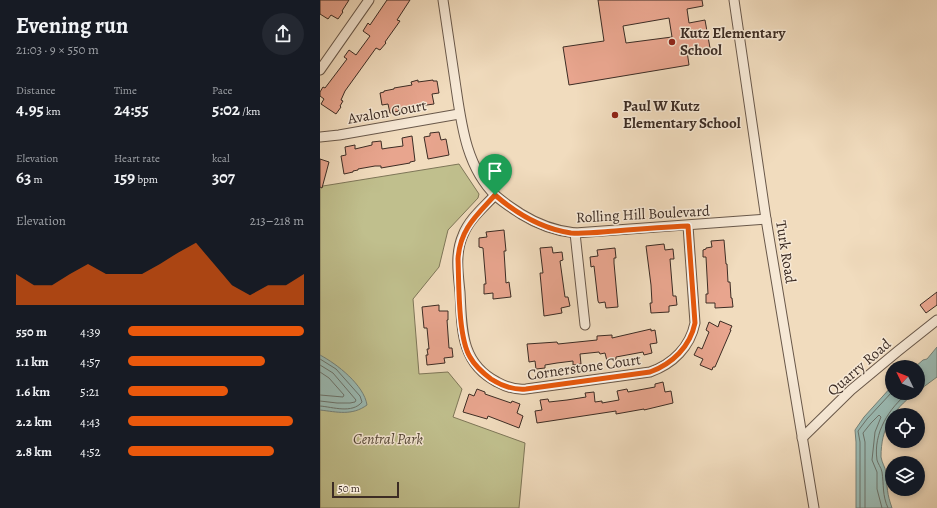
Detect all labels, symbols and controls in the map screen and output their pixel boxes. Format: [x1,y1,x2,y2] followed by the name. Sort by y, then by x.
[16,11,128,41] text: Evening run
[262,13,304,55] button: share
[680,23,787,60] place label: Kutz Elementary School
[667,37,677,47] marker: Kutz Elementary School
[16,41,99,58] text: 21:03 · 9 × 550 m
[16,83,55,98] text: Distance
[114,83,137,98] text: Time
[212,83,232,98] text: Pace
[345,95,428,129] street label: Avalon Court
[623,96,741,133] place label: Paul W Kutz Elementary School
[16,98,44,121] text: 4.95
[114,98,149,121] text: 24:55
[212,98,240,121] text: 5:02
[44,104,61,119] text: km
[240,104,261,119] text: /km
[610,110,620,120] marker: Paul W Kutz Elementary School
[16,151,58,166] text: Elevation
[114,151,160,166] text: Heart rate
[212,151,230,166] text: kcal
[478,154,512,195] pin
[484,160,506,182] icon: arrive
[16,166,31,189] text: 63
[114,166,135,189] text: 159
[212,166,235,189] text: 307
[31,172,43,187] text: m
[135,172,158,187] text: bpm
[576,200,711,227] street label: Rolling Hill Boulevard
[16,212,66,229] text: Elevation
[250,212,304,229] text: 213–218 m
[771,219,801,286] street label: Turk Road
[16,323,47,340] text: 550 m
[80,323,100,340] text: 4:39
[823,333,896,400] street label: Quarry Road
[526,349,642,385] street label: Cornerstone Court
[16,353,49,370] text: 1.1 km
[80,353,100,370] text: 4:57
[885,360,925,400] north arrow
[885,360,925,496] map controls
[16,383,50,400] text: 1.6 km
[80,383,99,400] text: 5:21
[885,408,925,448] button: locate
[16,413,52,430] text: 2.2 km
[80,413,100,430] text: 4:43
[353,429,423,449] park label: Central Park
[16,443,52,460] text: 2.8 km
[80,443,101,460] text: 4:52
[885,456,925,496] button: layers
[332,480,399,499] scale bar
[338,481,360,496] text: 50 m

